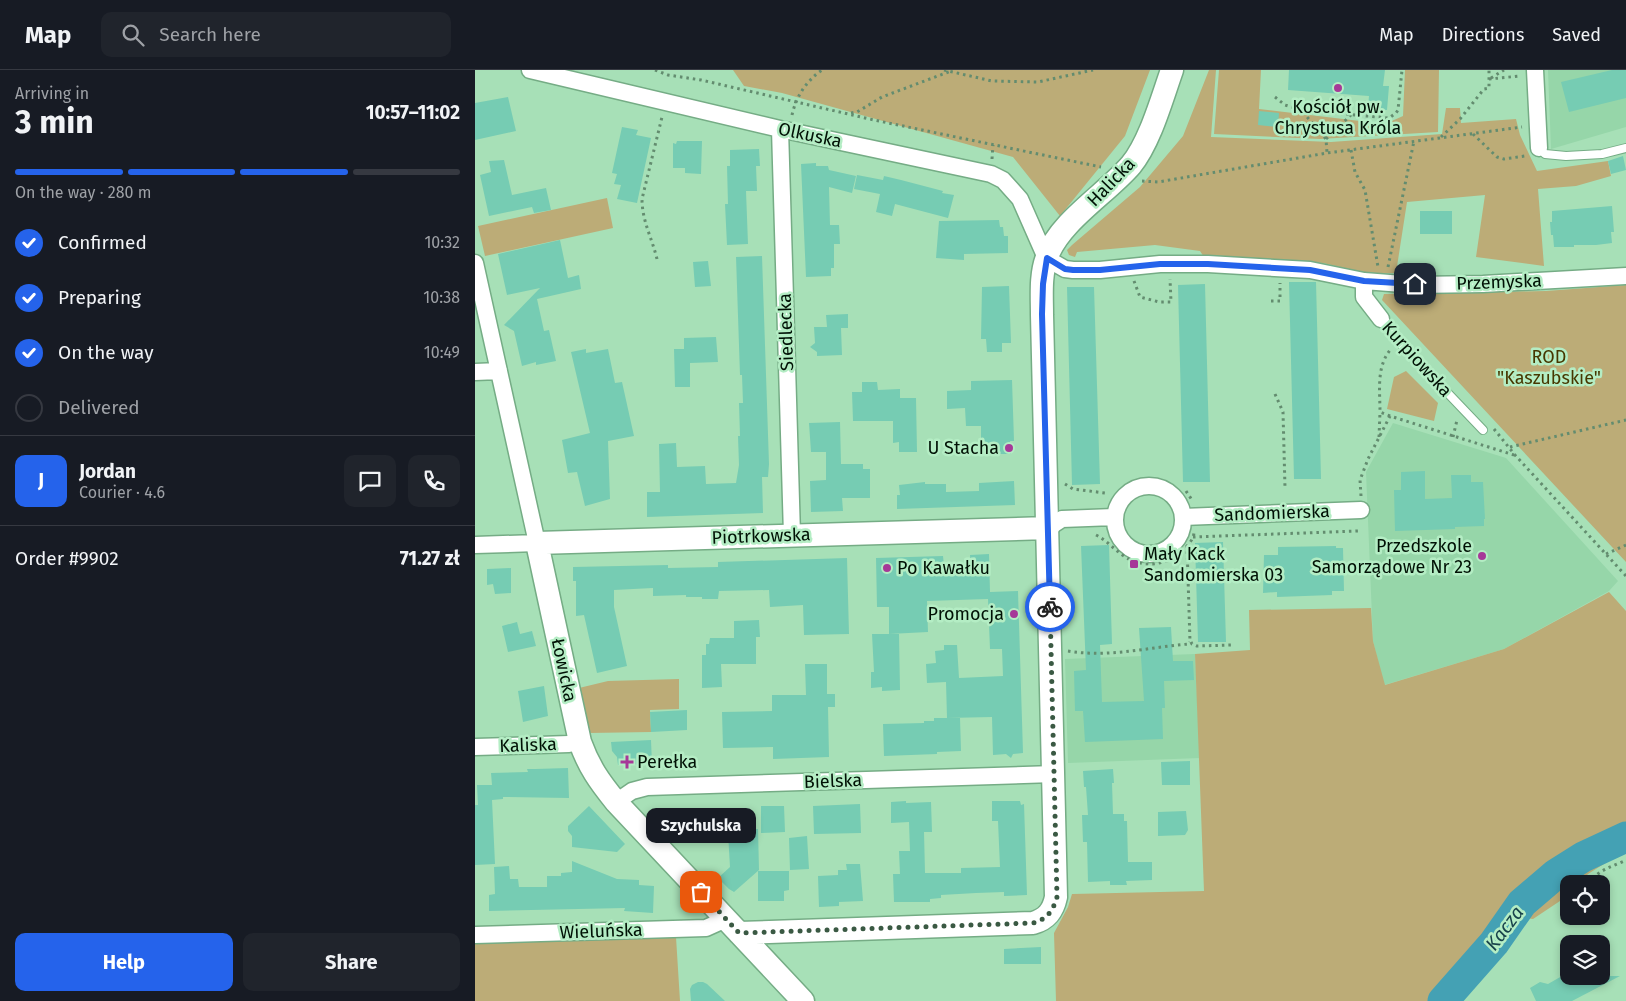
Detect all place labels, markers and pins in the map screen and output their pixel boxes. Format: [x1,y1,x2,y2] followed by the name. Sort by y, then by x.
[1332,82,1344,94] marker: Kościół pw. Chrystusa Króla
[1275,96,1401,139] place label: Kościół pw. Chrystusa Króla
[1394,263,1436,305] pin
[927,437,999,459] place label: U Stacha
[1003,442,1015,454] marker: U Stacha
[1312,535,1472,578] place label: Przedszkole Samorządowe Nr 23
[1144,543,1283,586] place label: Mały Kack Sandomierska 03
[1476,550,1488,562] marker: Przedszkole Samorządowe Nr 23
[897,557,990,579] place label: Po Kawałku
[1128,558,1140,570] marker: Mały Kack Sandomierska 03
[881,562,893,574] marker: Po Kawałku
[928,603,1004,625] place label: Promocja
[1008,608,1020,620] marker: Promocja
[637,751,697,773] place label: Perełka
[621,756,633,768] marker: Perełka
[646,807,756,842] callout: Szychulska
[680,871,722,913] pin

